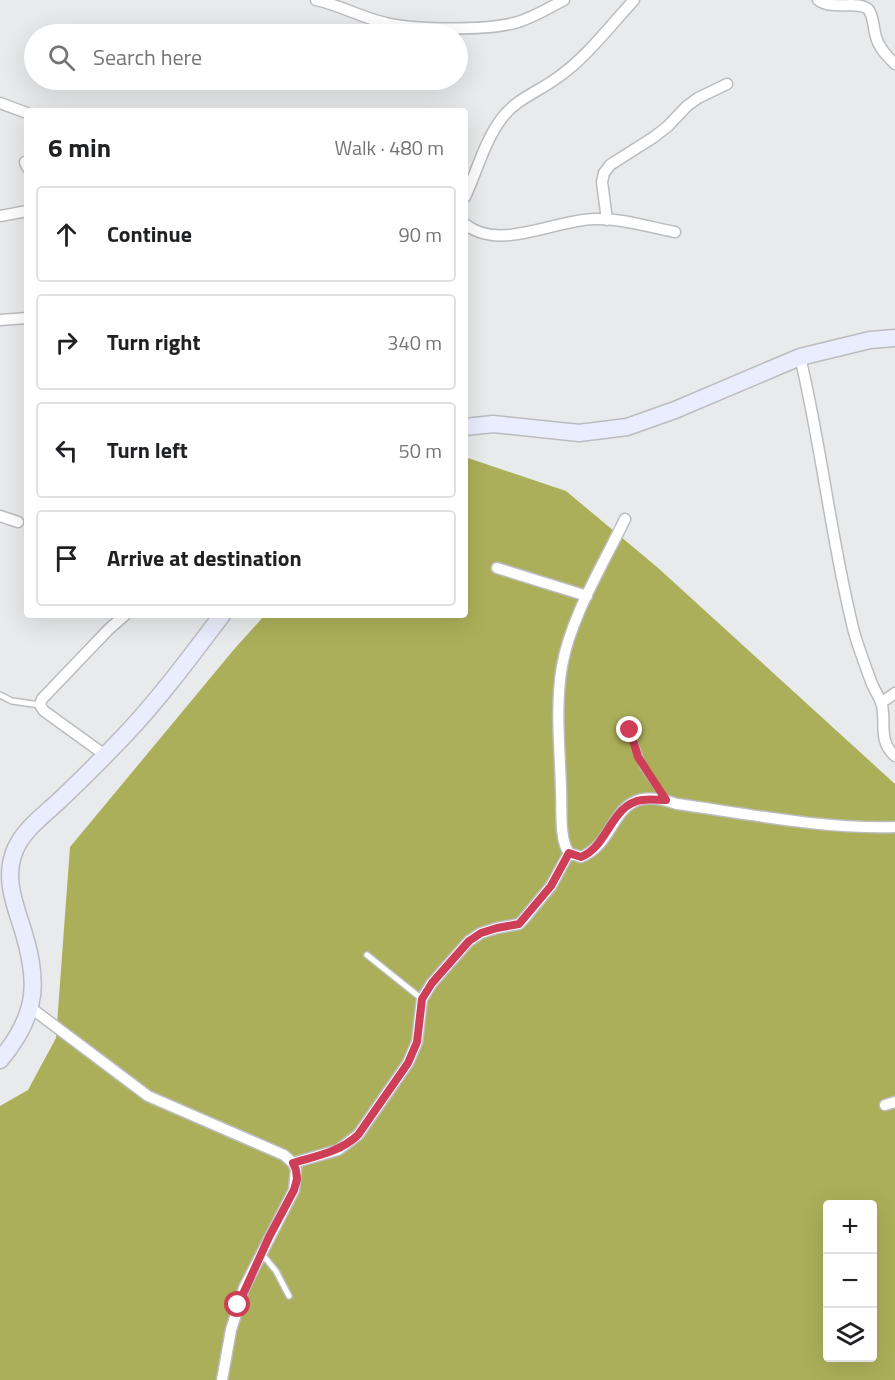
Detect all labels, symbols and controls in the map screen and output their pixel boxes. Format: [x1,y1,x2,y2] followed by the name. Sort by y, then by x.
[24,24,468,90] search box
[93,40,202,74] text: Search here
[45,41,78,74] icon: search
[48,128,111,167] text: 6 min
[335,132,444,163] text: Walk · 480 m
[107,217,192,251] text: Continue
[50,218,83,251] icon: ahead
[398,219,442,250] text: 90 m
[107,325,201,359] text: Turn right
[50,326,83,359] icon: right
[387,327,442,358] text: 340 m
[107,433,188,467] text: Turn left
[50,434,83,467] icon: left
[398,435,442,466] text: 50 m
[107,541,302,575] text: Arrive at destination
[50,542,83,575] icon: arrive
[616,716,642,742] route end
[823,1200,877,1362] map controls
[823,1200,877,1254] button: +
[823,1254,877,1308] button: −
[224,1291,250,1317] route start
[823,1308,877,1362] button: layers

